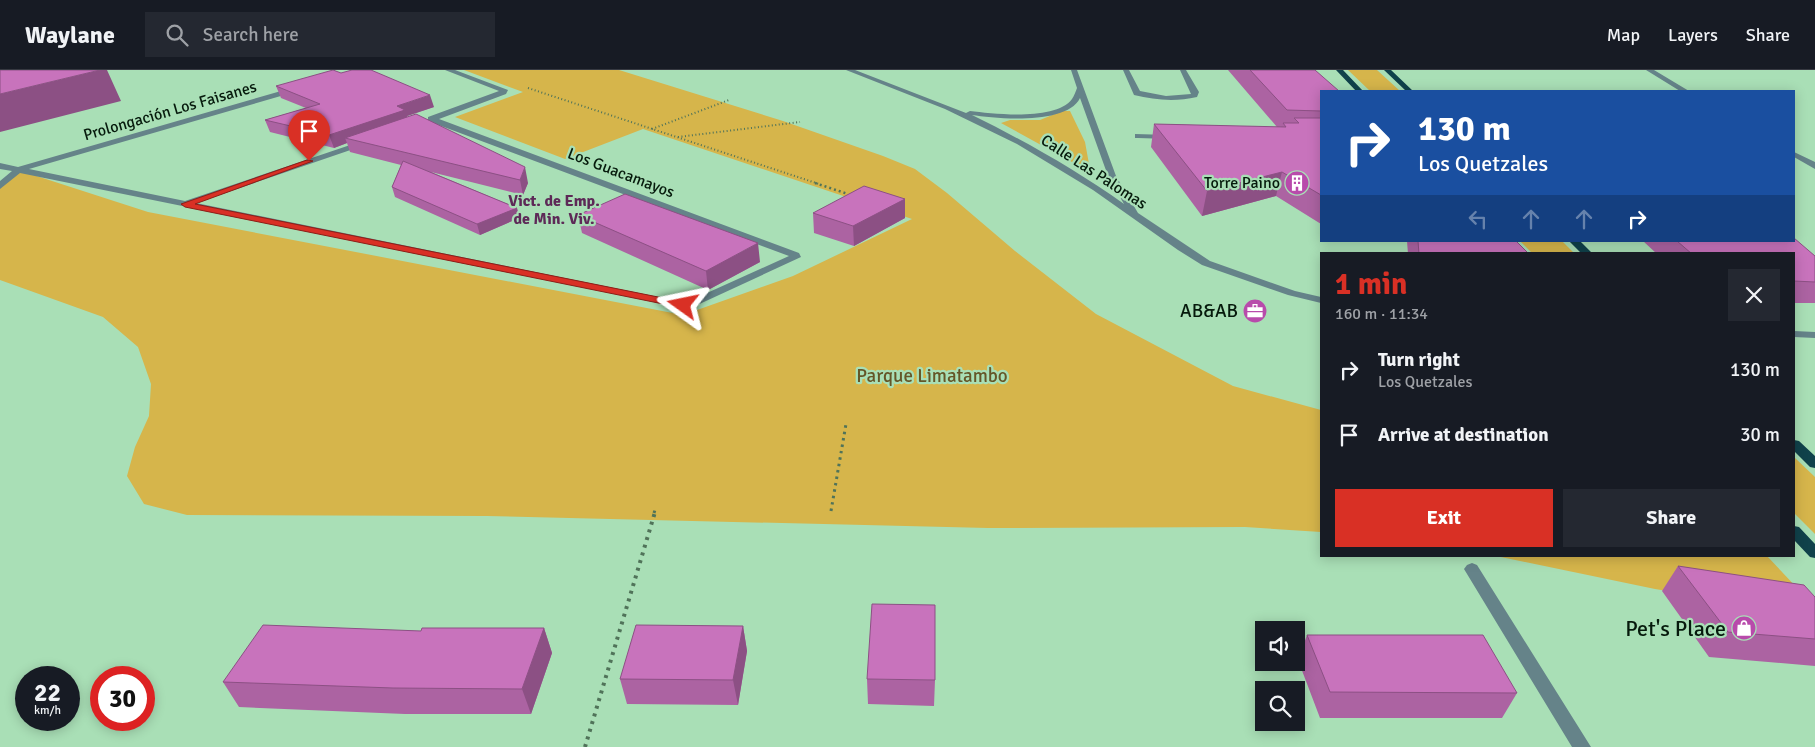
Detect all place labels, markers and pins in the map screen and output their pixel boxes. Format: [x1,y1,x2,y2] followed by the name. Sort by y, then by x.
[288,110,330,161] pin
[1284,170,1310,196] building icon: Torre Paino
[1204,173,1280,193] place label: Torre Paino
[1242,298,1268,324] office icon: AB&AB
[1180,299,1238,323] place label: AB&AB
[1625,615,1726,642] place label: Pet's Place
[1731,615,1757,641] shop icon: Pet's Place

